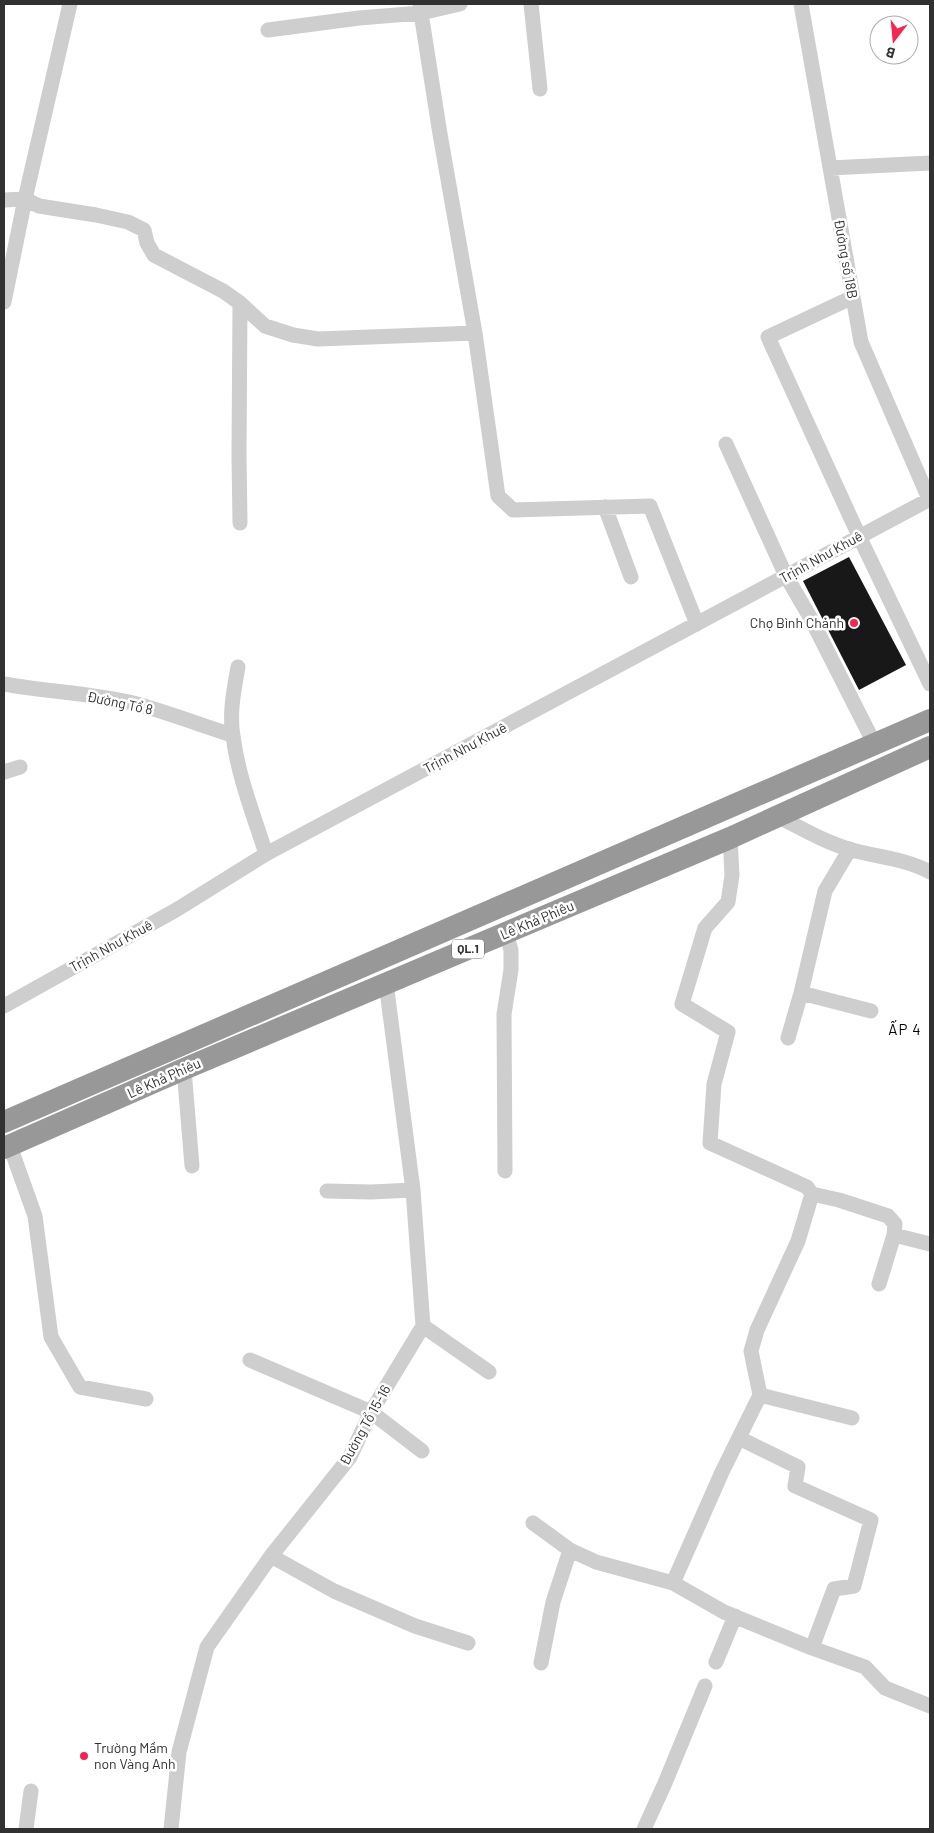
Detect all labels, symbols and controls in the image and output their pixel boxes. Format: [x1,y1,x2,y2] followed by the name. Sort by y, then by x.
[869,15,919,65] north arrow
[884,44,897,62] text: B
[831,218,862,300] street label: Đường số 18B
[776,527,865,586] street label: Trịnh Như Khuê
[750,614,844,631] place label: Chợ Bình Chánh
[848,617,860,629] marker: Chợ Bình Chánh
[86,687,155,718] street label: Đường Tổ 8
[420,718,509,777] street label: Trịnh Như Khuê
[497,896,576,943] street label: Lê Khả Phiêu
[66,916,155,975] street label: Trịnh Như Khuê
[452,940,484,959] road number: QL.1
[888,1020,922,1038] district label: ẤP 4
[124,1054,203,1101] street label: Lê Khả Phiêu
[335,1382,394,1468] street label: Đường Tổ 15-16
[94,1739,176,1772] place label: Trường Mầm non Vàng Anh
[78,1750,90,1762] marker: Trường Mầm non Vàng Anh

